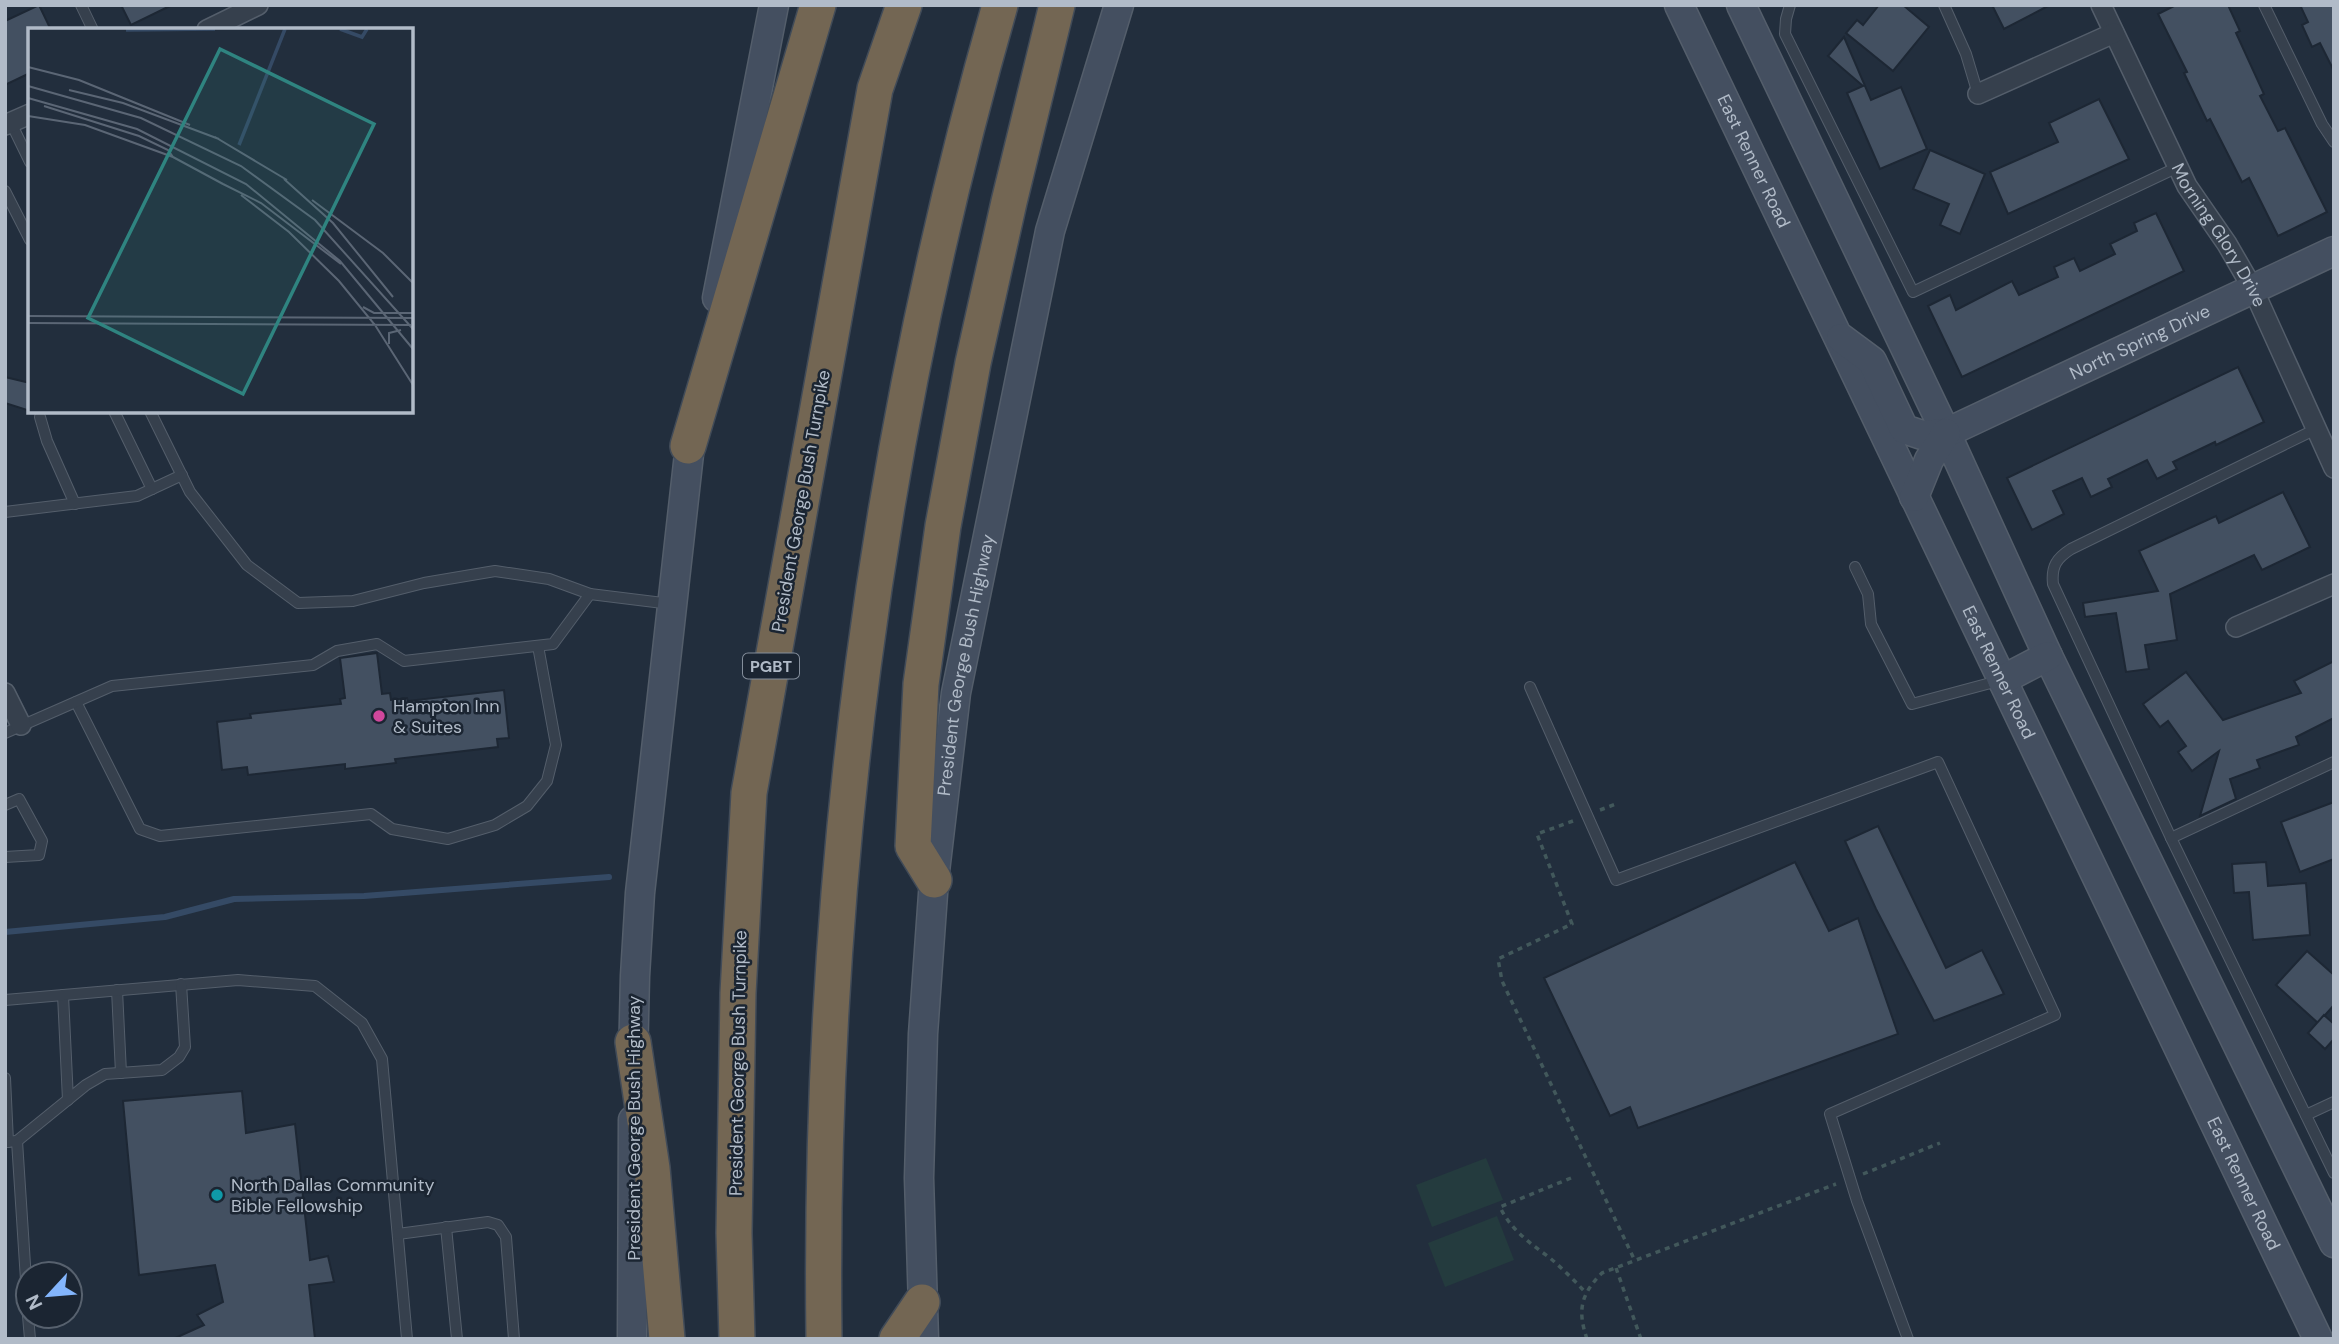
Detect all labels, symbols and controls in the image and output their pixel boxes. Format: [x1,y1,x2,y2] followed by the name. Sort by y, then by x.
[28,28,413,413] inset map
[1712,90,1796,232] street label: East Renner Road
[2166,159,2272,311] street label: Morning Glory Drive
[2066,299,2214,385] street label: North Spring Drive
[766,368,836,634] street label: President George Bush Turnpike
[932,532,1000,797] street label: President George Bush Highway
[1957,602,2041,743] street label: East Renner Road
[743,653,799,678] road number: PGBT
[393,694,499,739] place label: Hampton Inn & Suites
[371,708,387,724] marker: Hampton Inn & Suites
[724,930,752,1196] street label: President George Bush Turnpike
[622,996,646,1260] street label: President George Bush Highway
[2201,1113,2286,1254] street label: East Renner Road
[231,1173,434,1218] place label: North Dallas Community Bible Fellowship
[209,1187,225,1203] marker: North Dallas Community Bible Fellowship
[14,1260,84,1330] north arrow
[20,1291,48,1314] text: N

